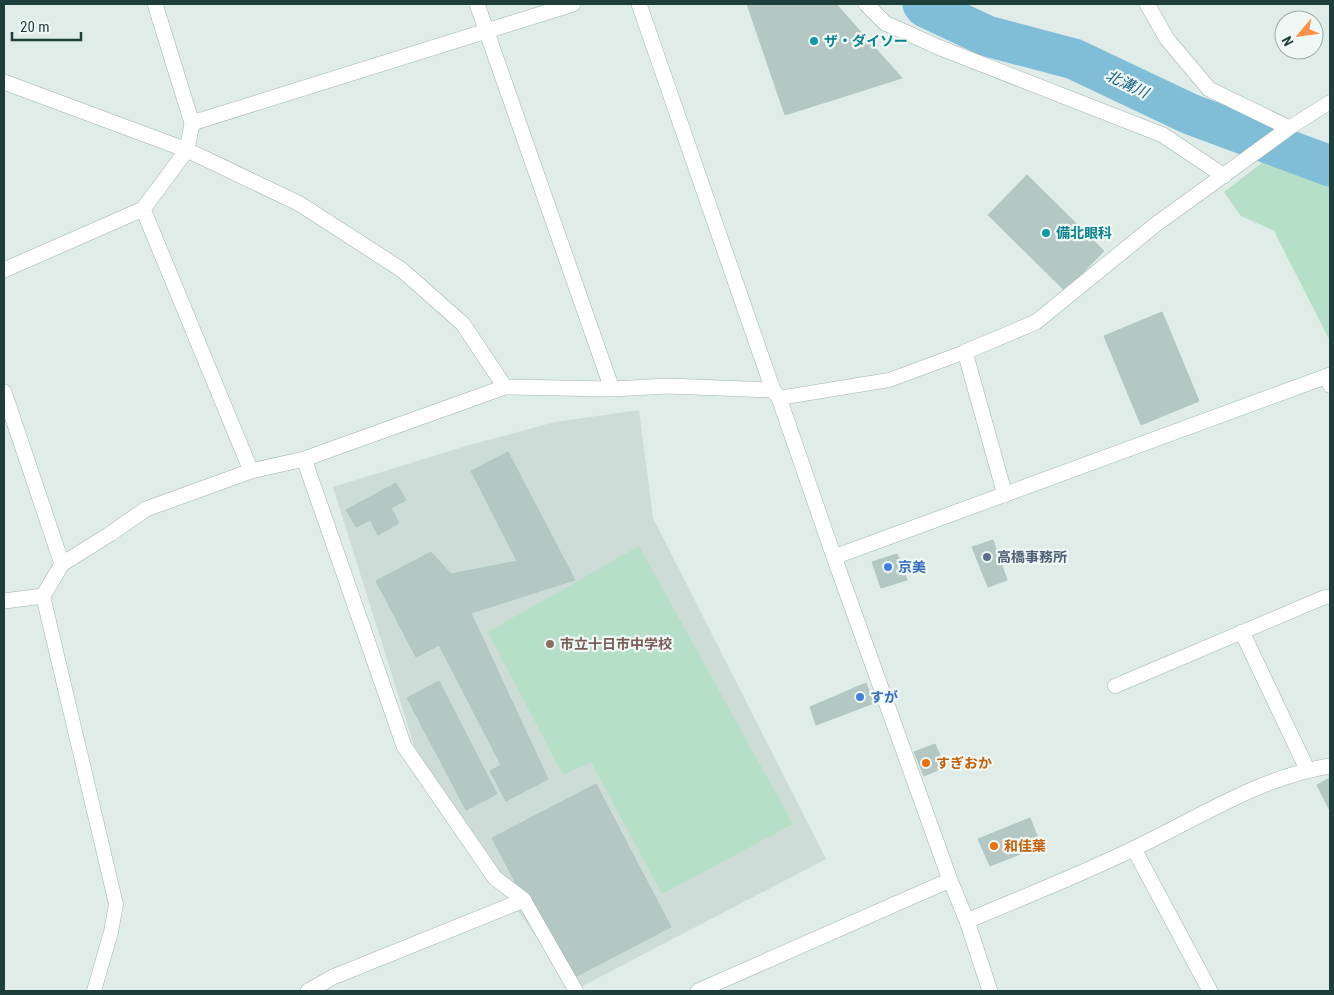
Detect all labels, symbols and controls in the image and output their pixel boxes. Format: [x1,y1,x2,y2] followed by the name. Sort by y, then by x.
[12,10,81,42] scale bar
[1274,10,1324,60] north arrow
[20,18,50,36] text: 20 m
[824,33,908,49] place label: ザ・ダイソー
[1279,34,1297,49] text: N
[808,35,820,47] marker: ザ・ダイソー
[1103,66,1153,103] water label: 北溝川
[1056,225,1112,241] place label: 備北眼科
[1040,227,1052,239] marker: 備北眼科
[997,549,1067,565] place label: 高橋事務所
[981,551,993,563] marker: 高橋事務所
[898,559,926,575] place label: 京美
[882,561,894,573] marker: 京美
[560,636,672,652] place label: 市立十日市中学校
[544,638,556,650] marker: 市立十日市中学校
[870,689,898,705] place label: すが
[854,691,866,703] marker: すが
[936,755,992,771] place label: すぎおか
[920,757,932,769] marker: すぎおか
[1004,838,1046,854] place label: 和佳葉
[988,840,1000,852] marker: 和佳葉

